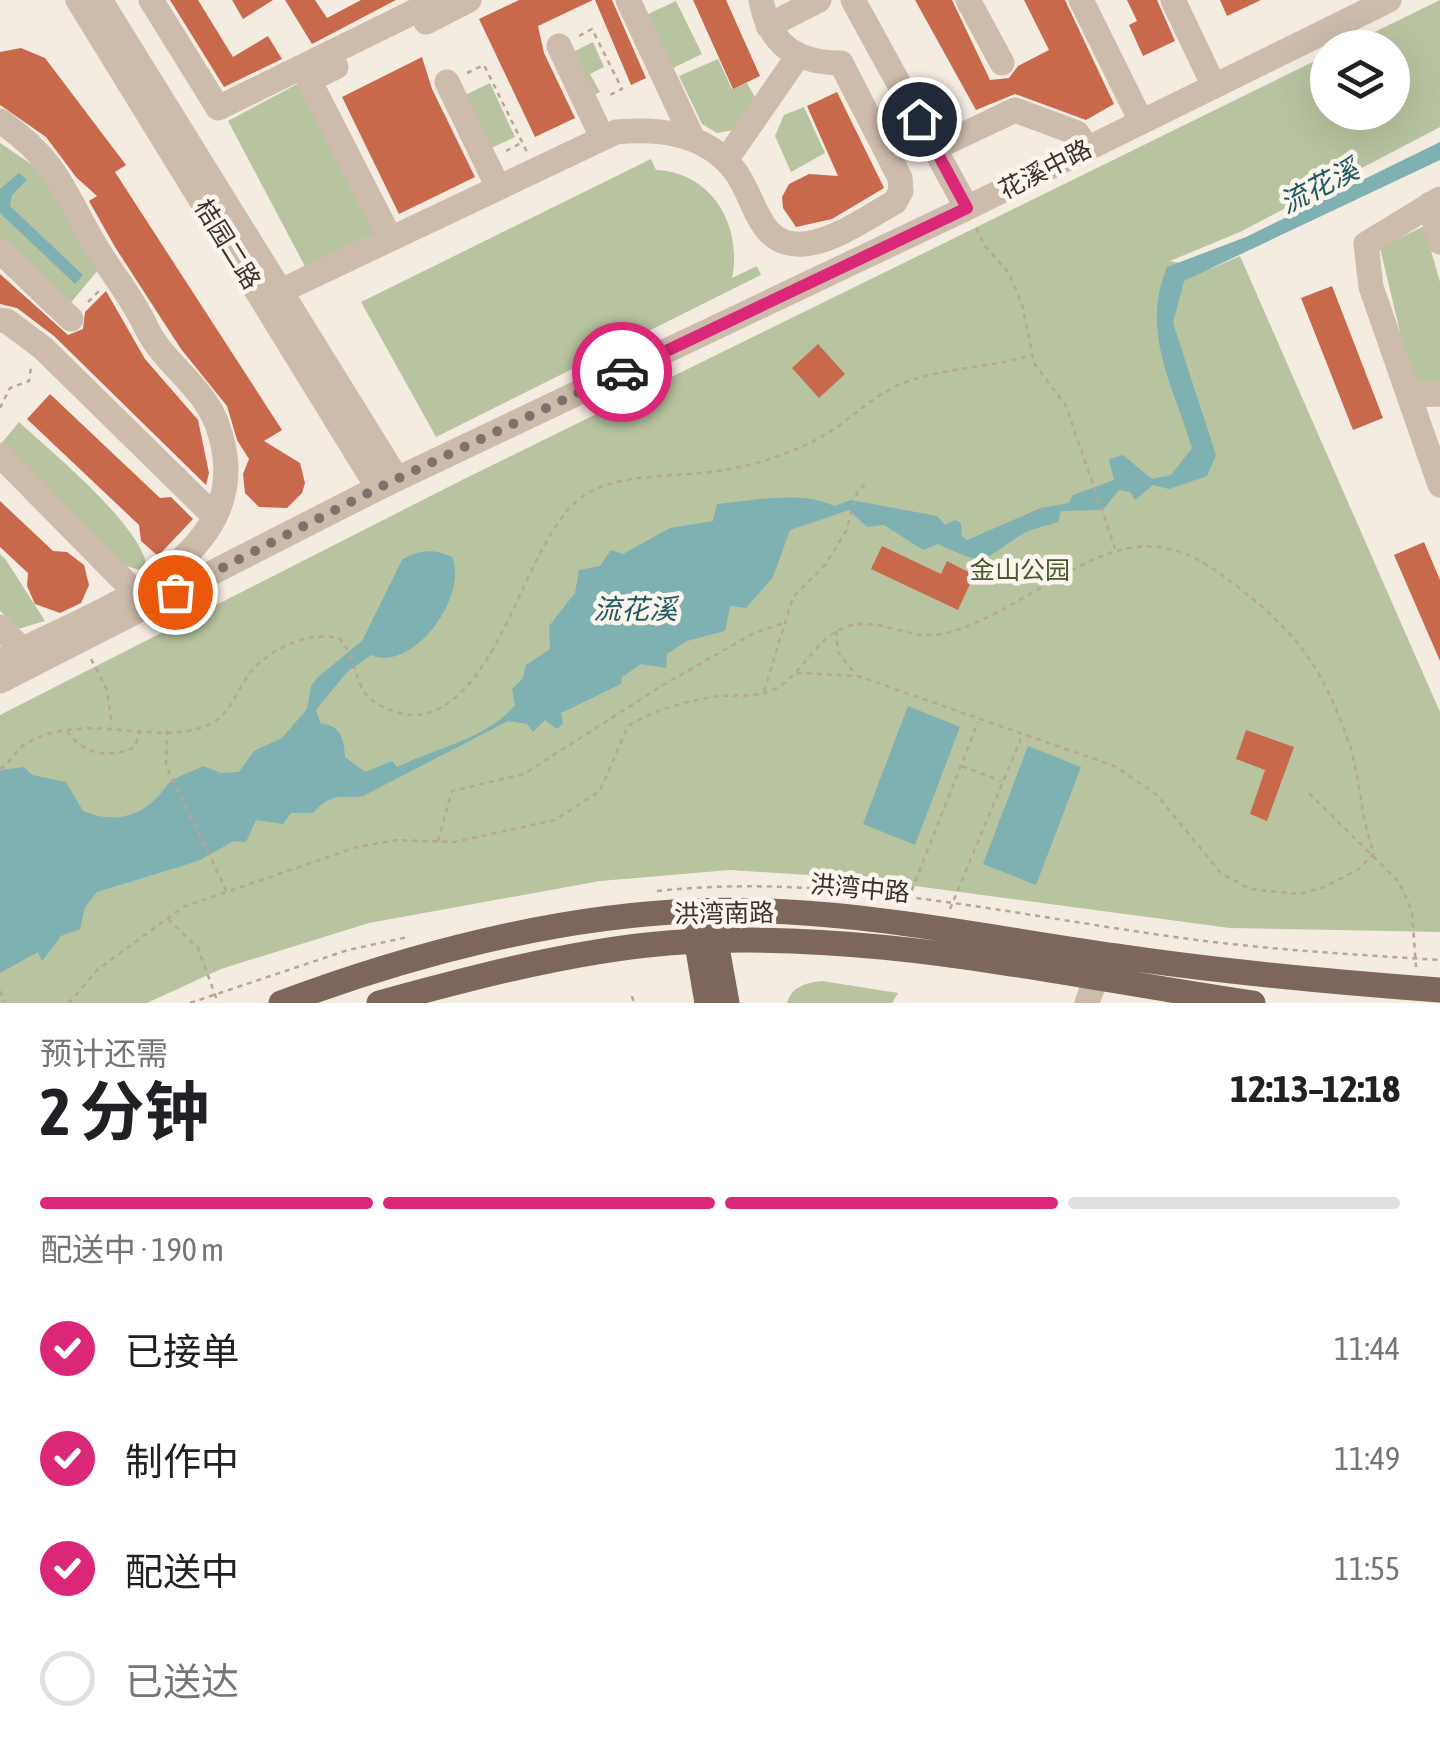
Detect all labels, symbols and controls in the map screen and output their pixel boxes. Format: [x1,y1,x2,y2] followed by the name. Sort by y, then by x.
[1310,30,1410,130] map controls
[1310,30,1410,130] button: layers
[877,77,962,162] pin
[892,92,947,147] icon: home
[994,134,1096,204] street label: 花溪中路
[1274,151,1366,219] water label: 流花溪
[190,194,266,294] street label: 桔园二路
[572,322,672,422] courier
[595,345,650,400] icon: car
[133,550,218,635] pin
[970,556,1070,584] park label: 金山公园
[148,565,203,620] icon: bag
[593,593,680,625] water label: 流花溪
[809,870,911,906] street label: 洪湾中路
[674,898,774,928] street label: 洪湾南路
[40,1035,168,1072] text: 预计还需
[1230,1067,1400,1110] text: 12:13–12:18
[40,1074,209,1149] text: 2 分钟
[40,1231,224,1268] text: 配送中 · 190 m
[40,1321,95,1376] icon: check
[125,1330,239,1373] text: 已接单
[1334,1330,1400,1367] text: 11:44
[40,1431,95,1486] icon: check
[125,1440,239,1483] text: 制作中
[1334,1440,1400,1477] text: 11:49
[40,1541,95,1596] icon: check
[125,1550,239,1593] text: 配送中
[1334,1550,1400,1587] text: 11:55
[125,1660,239,1703] text: 已送达

